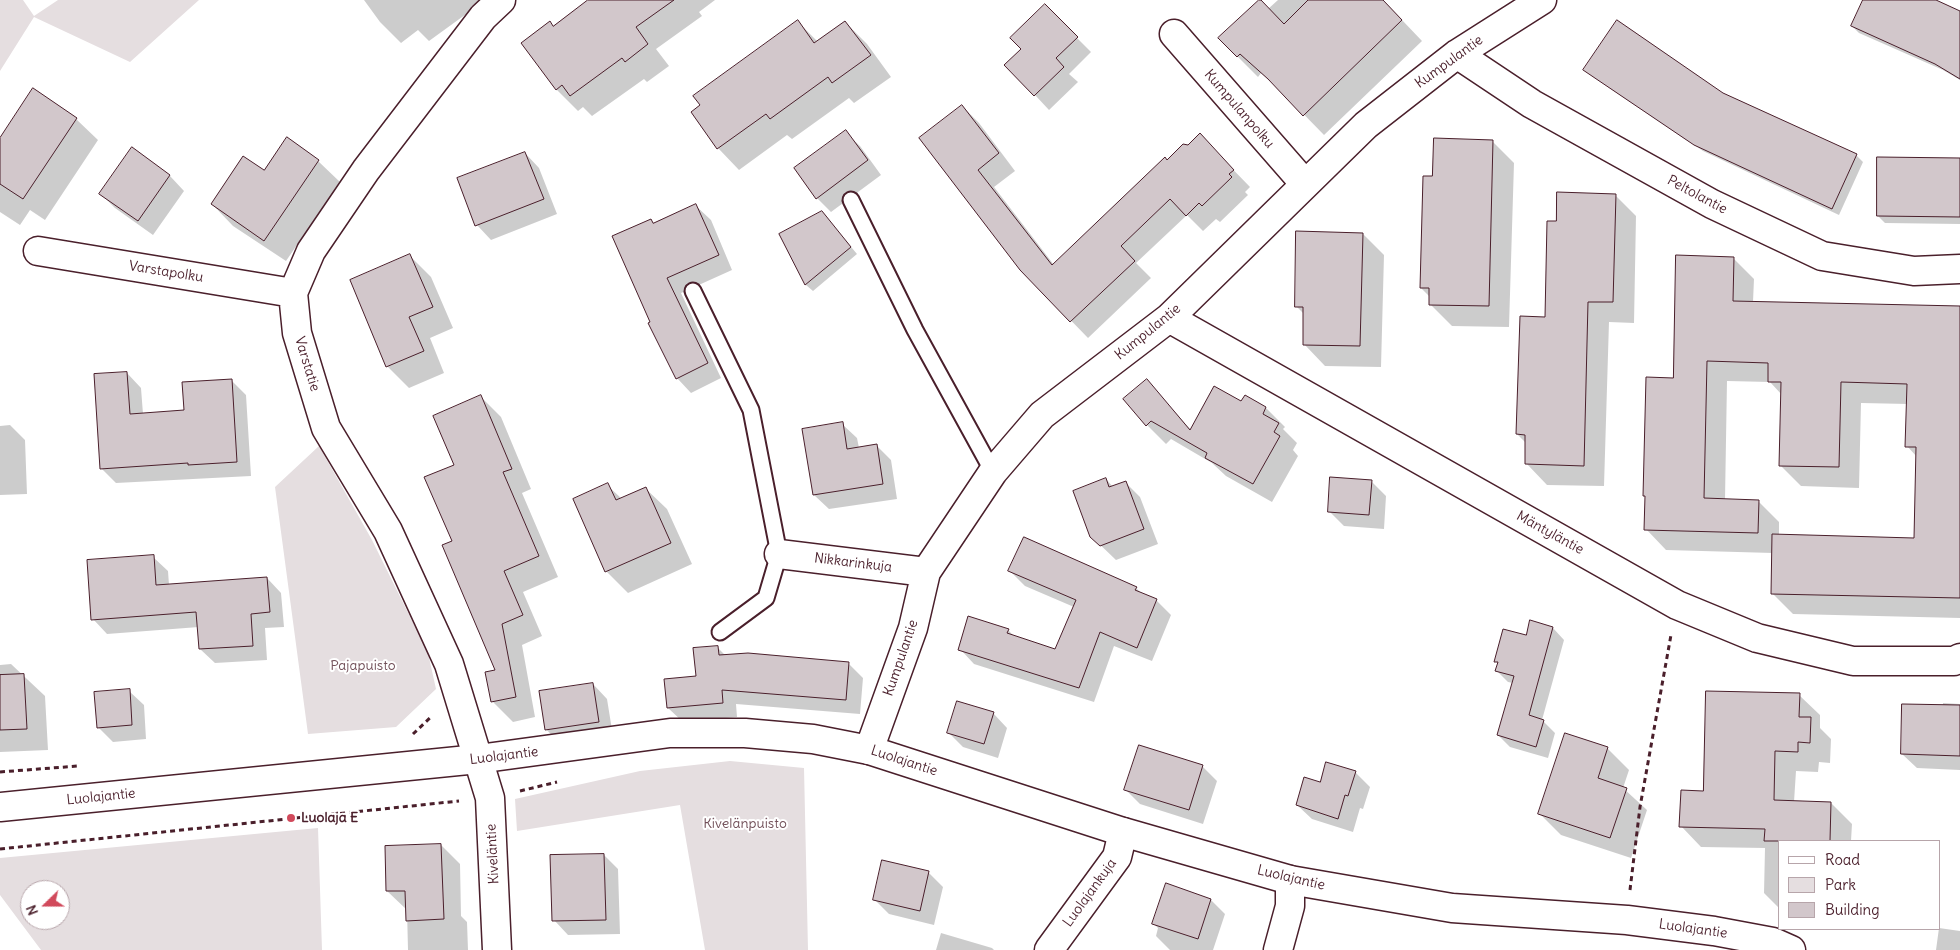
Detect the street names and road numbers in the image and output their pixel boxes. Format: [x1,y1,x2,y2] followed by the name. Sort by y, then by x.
[1412,32,1486,92] street label: Kumpulantie
[1200,66,1278,152] street label: Kumpulanpolku
[1664,172,1730,218] street label: Peltolantie
[128,258,204,286] street label: Varstapolku
[1112,300,1184,364] street label: Kumpulantie
[291,335,323,393] street label: Varstatie
[1513,508,1587,558] street label: Mäntyläntie
[813,550,893,576] street label: Nikkarinkuja
[880,618,922,698] street label: Kumpulantie
[869,742,939,780] street label: Luolajantie
[469,743,539,769] street label: Luolajantie
[66,785,136,809] street label: Luolajantie
[483,823,503,885] street label: Kiveläntie
[1060,856,1120,930] street label: Luolajankuja
[1255,862,1327,894] street label: Luolajantie
[1658,916,1728,942] street label: Luolajantie

